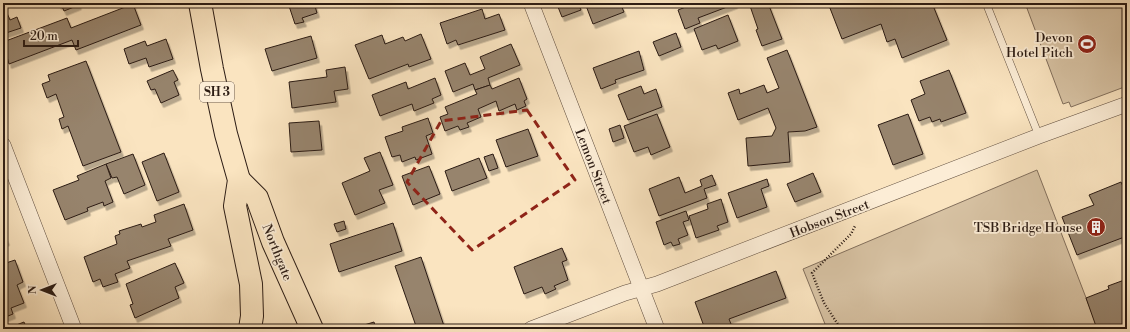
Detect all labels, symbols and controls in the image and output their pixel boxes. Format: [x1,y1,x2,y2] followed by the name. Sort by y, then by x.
[24,22,78,48] scale bar
[30,29,58,44] text: 20 m
[1006,30,1073,61] place label: Devon Hotel Pitch
[1076,33,1098,55] sports icon: Devon Hotel Pitch
[200,82,234,102] road number: SH 3
[571,126,615,207] street label: Lemon Street
[787,196,872,241] street label: Hobson Street
[1085,216,1107,238] building icon: TSB Bridge House
[974,220,1082,236] place label: TSB Bridge House
[258,222,296,283] street label: Northgate
[22,270,62,310] north arrow
[26,285,40,294] text: N

